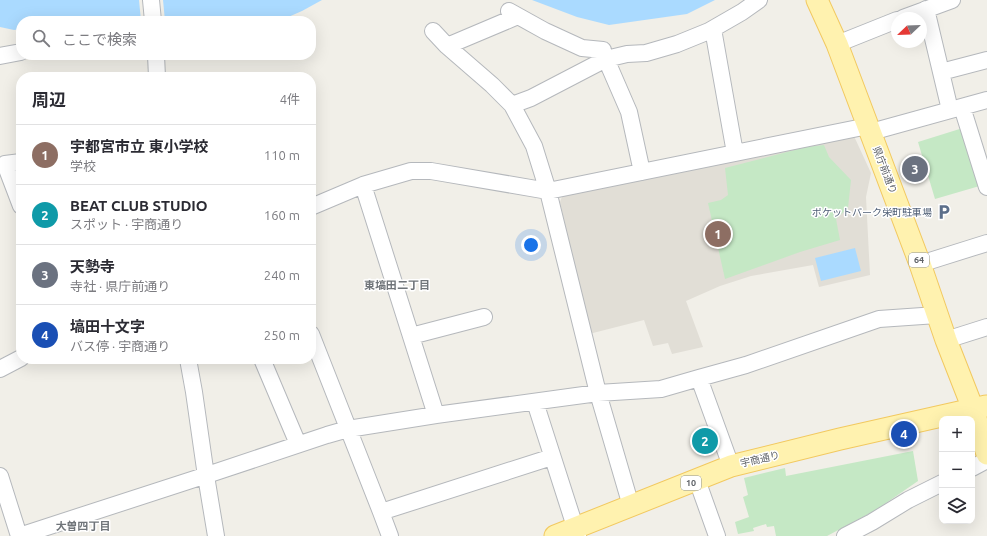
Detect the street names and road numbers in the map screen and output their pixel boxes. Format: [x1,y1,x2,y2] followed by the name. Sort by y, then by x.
[871,145,899,195] street label: 県庁前通り
[909,253,929,267] road number: 64
[739,449,781,469] street label: 宇商通り
[681,476,701,490] road number: 10

